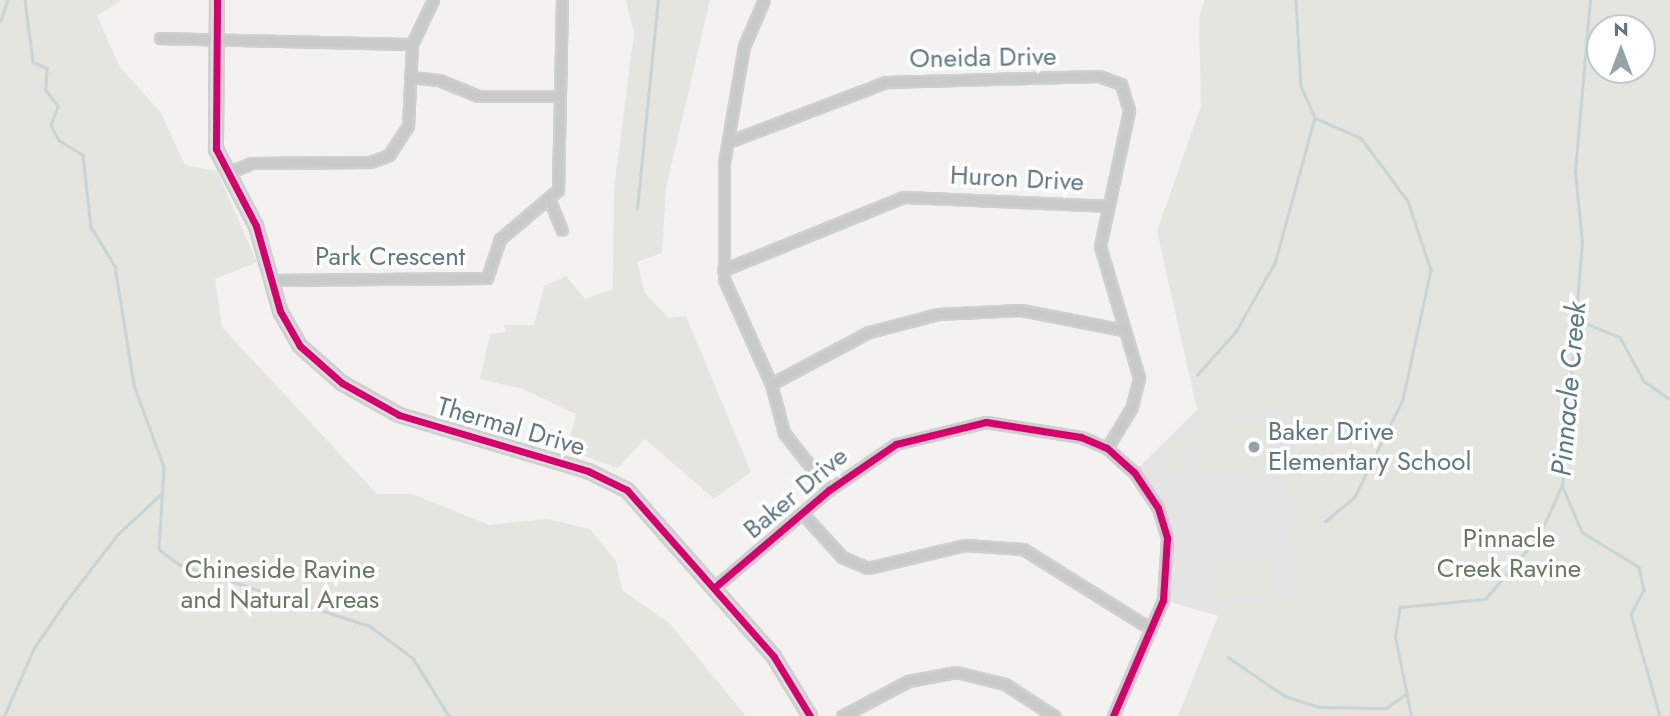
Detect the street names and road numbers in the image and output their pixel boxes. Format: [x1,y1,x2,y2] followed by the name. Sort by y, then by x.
[909,41,1057,75] street label: Oneida Drive
[949,160,1085,198] street label: Huron Drive
[315,241,465,273] street label: Park Crescent
[433,391,589,463] street label: Thermal Drive
[738,441,854,545] street label: Baker Drive

